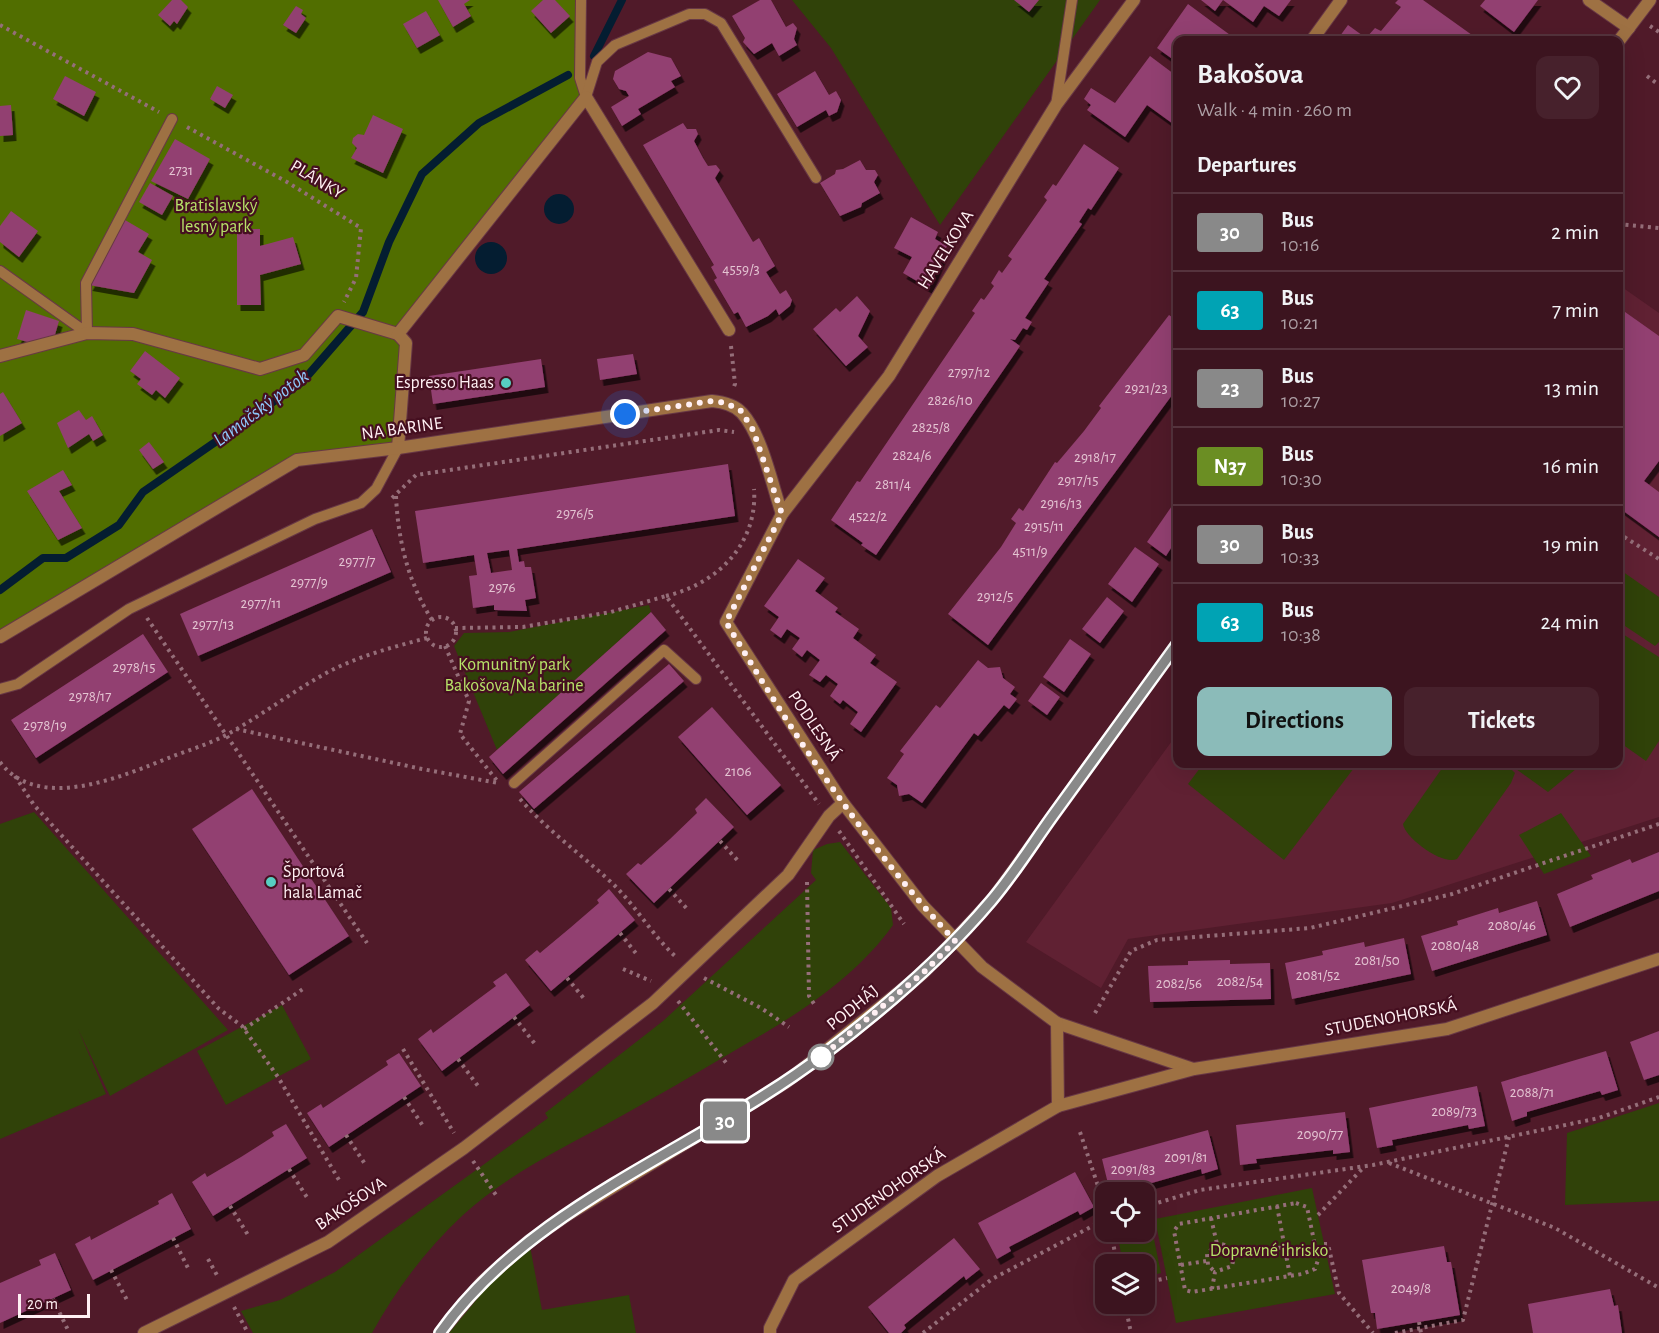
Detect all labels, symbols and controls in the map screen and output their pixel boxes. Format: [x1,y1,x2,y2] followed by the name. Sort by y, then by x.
[1536,56,1599,119] button: heart
[1197,61,1304,89] text: Bakošova
[1197,100,1352,120] text: Walk · 4 min · 260 m
[1197,154,1297,176] text: Departures
[287,155,349,203] street label: PLÁNKY
[169,163,193,178] house number: 2731
[175,197,258,236] park label: Bratislavský lesný park
[915,207,978,293] street label: HAVELKOVA
[1281,209,1314,231] text: Bus
[1551,221,1599,243] text: 2 min
[1220,222,1240,243] text: 30
[1281,235,1319,255] text: 10:16
[722,262,760,277] house number: 4559/3
[1281,287,1314,309] text: Bus
[1552,299,1599,321] text: 7 min
[1220,300,1240,321] text: 63
[1281,313,1319,333] text: 10:21
[948,365,991,380] house number: 2797/12
[1281,365,1314,387] text: Bus
[209,366,313,450] water label: Lamačský potok
[395,374,494,392] place label: Espresso Haas
[499,376,513,390] marker: Espresso Haas
[1544,377,1599,399] text: 13 min
[1221,378,1239,399] text: 23
[1124,381,1168,396] house number: 2921/23
[1281,391,1320,411] text: 10:27
[927,393,973,408] house number: 2826/10
[610,399,640,429] your location
[360,414,444,444] street label: NA BARINE
[912,420,950,435] house number: 2825/8
[1281,443,1314,465] text: Bus
[892,448,932,463] house number: 2824/6
[1074,450,1116,465] house number: 2918/17
[1543,455,1599,477] text: 16 min
[1214,456,1246,477] text: N37
[1281,469,1322,489] text: 10:30
[1057,473,1099,488] house number: 2917/15
[875,477,911,492] house number: 2811/4
[1040,496,1082,511] house number: 2916/13
[556,506,594,521] house number: 2976/5
[849,509,887,524] house number: 4522/2
[1024,519,1064,534] house number: 2915/11
[1281,521,1314,543] text: Bus
[1543,533,1599,555] text: 19 min
[1220,534,1240,555] text: 30
[1012,544,1048,559] house number: 4511/9
[1281,547,1320,567] text: 10:33
[339,554,375,569] house number: 2977/7
[290,575,328,590] house number: 2977/9
[488,580,516,595] house number: 2976
[977,589,1013,604] house number: 2912/5
[240,596,282,611] house number: 2977/11
[1281,599,1314,621] text: Bus
[1541,611,1599,633] text: 24 min
[1220,612,1240,633] text: 63
[192,617,234,632] house number: 2977/13
[1281,625,1321,645] text: 10:38
[444,656,584,695] park label: Komunitný park Bakošova/Na barine
[113,660,155,675] house number: 2978/15
[784,686,847,765] street label: PODLESNÁ
[1197,687,1392,756] button: Directions
[1404,687,1599,756] button: Tickets
[69,689,111,704] house number: 2978/17
[23,718,67,733] house number: 2978/19
[725,764,751,779] house number: 2106
[283,860,362,902] place label: Športová hala Lamač
[264,875,278,889] marker: Športová hala Lamač
[1488,918,1536,933] house number: 2080/46
[1431,938,1479,953] house number: 2080/48
[1354,953,1400,968] house number: 2081/50
[1296,968,1340,983] house number: 2081/52
[1217,974,1263,989] house number: 2082/54
[1156,976,1202,991] house number: 2082/56
[822,980,882,1034] street label: PODHÁJ
[1323,993,1459,1040] street label: STUDENOHORSKÁ
[808,1044,834,1070] unlabelled marker
[1510,1085,1554,1100] house number: 2088/71
[698,1102,752,1140] line badge: 30
[1431,1104,1477,1119] house number: 2089/73
[715,1111,735,1132] text: 30
[1297,1127,1343,1142] house number: 2090/77
[827,1142,950,1237] street label: STUDENOHORSKÁ
[1164,1150,1208,1165] house number: 2091/81
[1111,1162,1155,1177] house number: 2091/83
[311,1171,390,1234] street label: BAKOŠOVA
[1095,1182,1155,1314] map controls
[1095,1182,1155,1242] button: locate
[1210,1242,1328,1260] park label: Dopravné ihrisko
[1095,1254,1155,1314] button: layers
[1391,1281,1431,1296] house number: 2049/8
[18,1291,90,1318] scale bar
[27,1296,58,1312] text: 20 m

